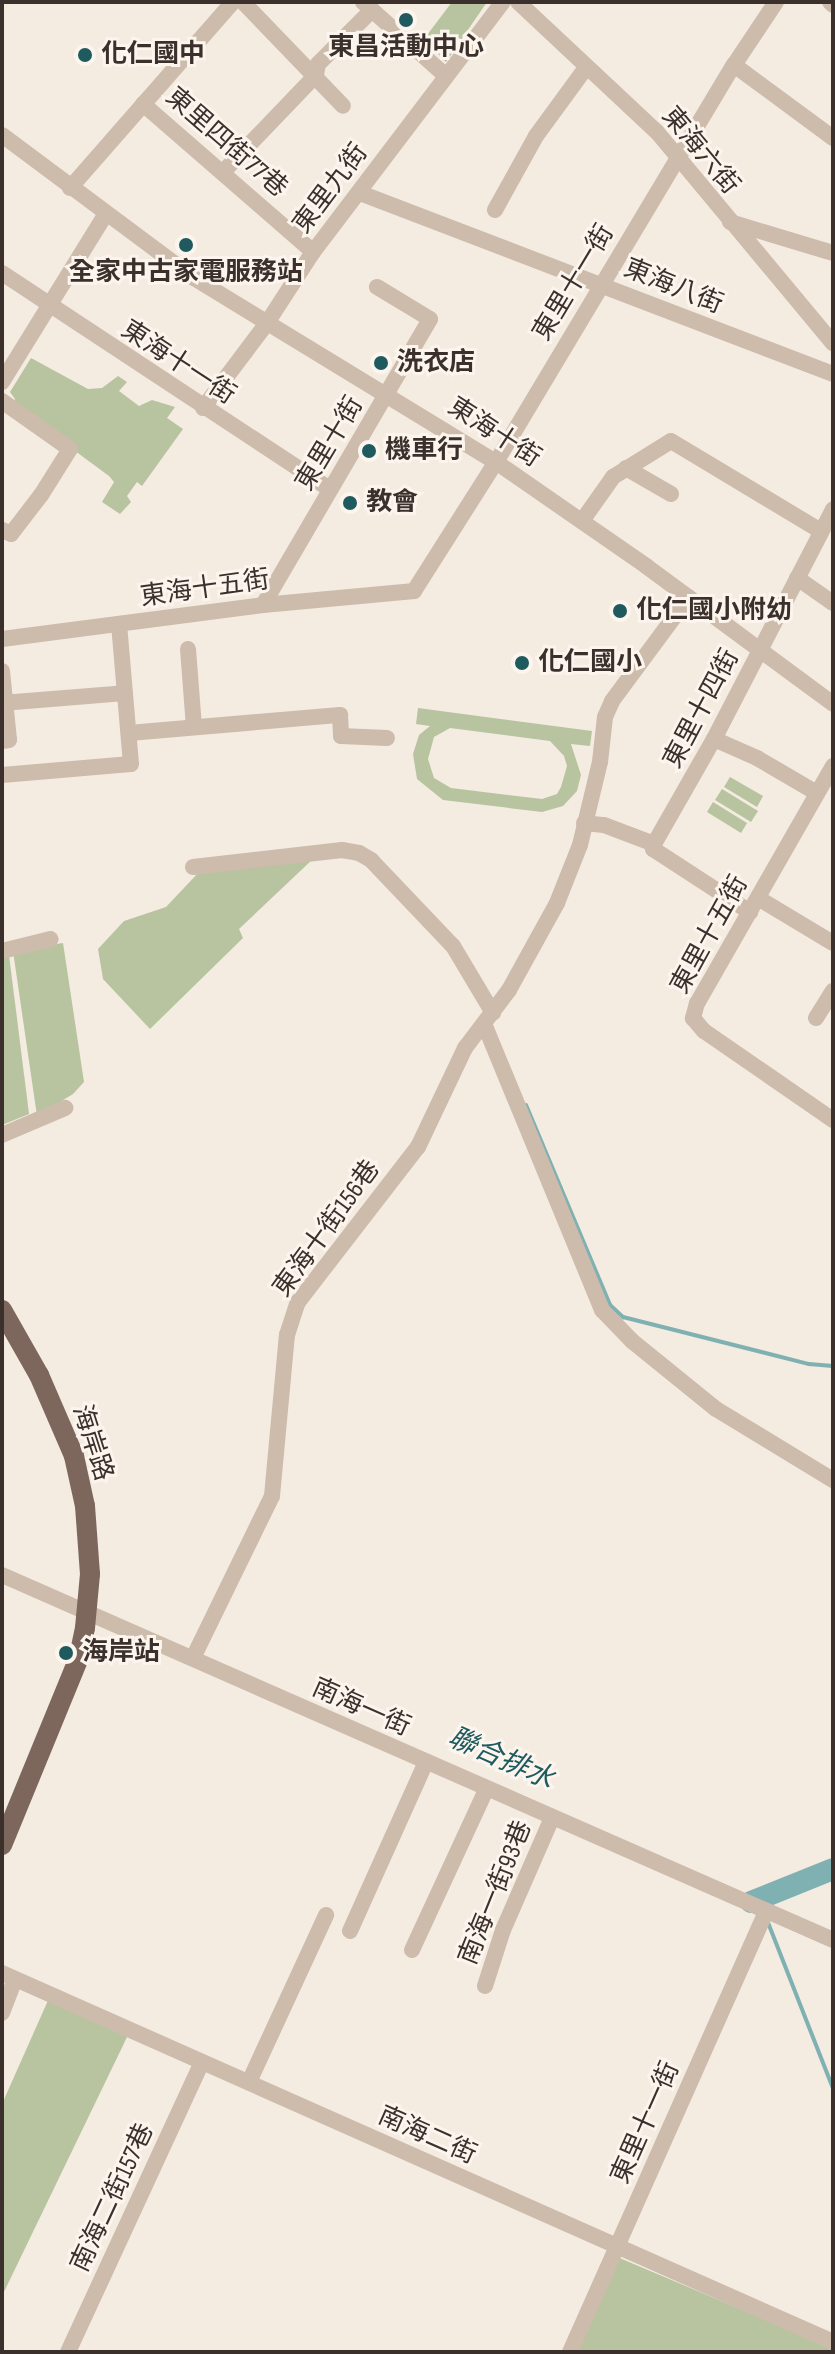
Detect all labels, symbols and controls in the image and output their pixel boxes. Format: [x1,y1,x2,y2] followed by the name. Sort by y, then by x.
[397,11,415,29] marker: 東昌活動中心
[328,32,484,64] place label: 東昌活動中心
[101,39,205,71] place label: 化仁國中
[76,46,94,64] marker: 化仁國中
[159,82,293,204] street label: 東里四街77巷
[655,101,745,201] street label: 東海六街
[287,138,375,240] street label: 東里九街
[527,219,621,347] street label: 東里十一街
[177,236,195,254] marker: 全家中古家電服務站
[619,253,727,321] street label: 東海八街
[69,257,303,289] place label: 全家中古家電服務站
[115,315,241,411] street label: 東海十一街
[397,347,475,379] place label: 洗衣店
[372,354,390,372] marker: 洗衣店
[290,391,370,497] street label: 東里十街
[442,392,546,474] street label: 東海十街
[385,435,463,467] place label: 機車行
[360,442,378,460] marker: 機車行
[366,487,418,519] place label: 教會
[341,494,359,512] marker: 教會
[138,565,272,613] street label: 東海十五街
[636,595,792,627] place label: 化仁國小附幼
[611,602,629,620] marker: 化仁國小附幼
[658,644,746,774] street label: 東里十四街
[538,647,642,679] place label: 化仁國小
[513,654,531,672] marker: 化仁國小
[665,871,755,999] street label: 東里十五街
[267,1155,387,1303] street label: 東海十街156巷
[65,1401,119,1485] street label: 海岸路
[82,1637,160,1669] place label: 海岸站
[57,1644,75,1662] marker: 海岸站
[307,1673,415,1743] street label: 南海一街
[443,1721,559,1797] water label: 聯合排水
[453,1816,539,1970] street label: 南海一街93巷
[605,2057,687,2189] street label: 東里十一街
[373,2101,481,2171] street label: 南海二街
[65,2119,161,2277] street label: 南海二街157巷

